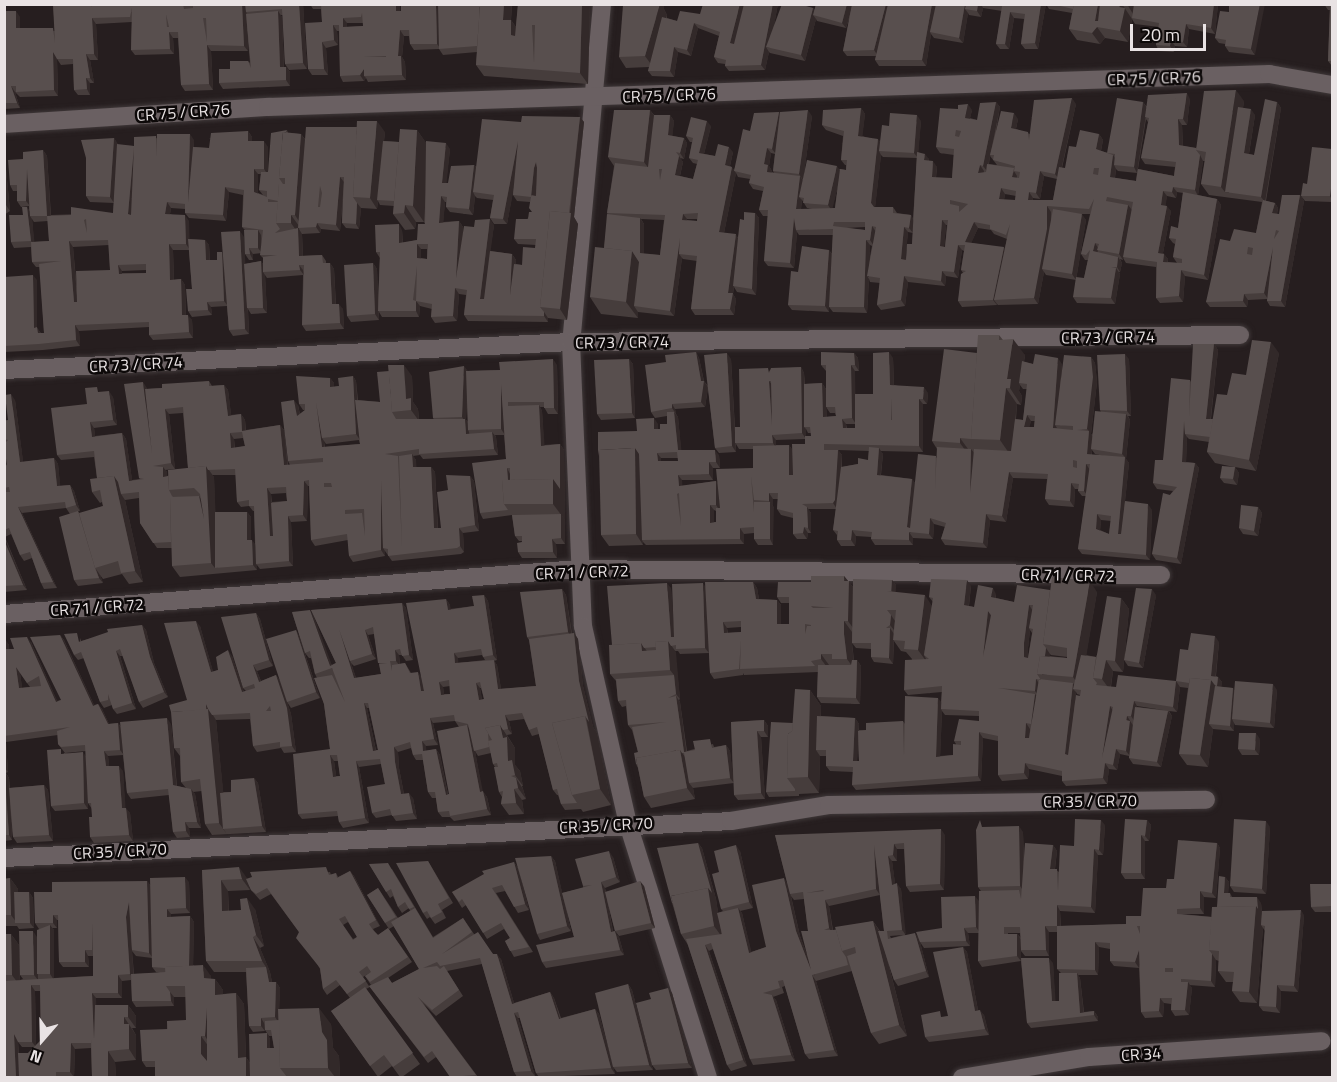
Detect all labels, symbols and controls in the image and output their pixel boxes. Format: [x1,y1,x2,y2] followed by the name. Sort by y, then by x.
[1133,12,1210,50] scale bar
[1141,21,1180,48] text: 20 m
[1107,67,1201,89] street label: CR 75 / CR 76
[622,84,716,106] street label: CR 75 / CR 76
[136,99,230,125] street label: CR 75 / CR 76
[1061,327,1155,347] street label: CR 73 / CR 74
[575,332,669,352] street label: CR 73 / CR 74
[89,352,183,376] street label: CR 73 / CR 74
[535,561,629,583] street label: CR 71 / CR 72
[1021,565,1115,585] street label: CR 71 / CR 72
[50,594,144,620] street label: CR 71 / CR 72
[1043,791,1137,811] street label: CR 35 / CR 70
[559,813,653,837] street label: CR 35 / CR 70
[73,839,167,863] street label: CR 35 / CR 70
[12,1010,72,1070] north arrow
[1120,1043,1162,1065] street label: CR 34
[27,1044,45,1070] text: N

